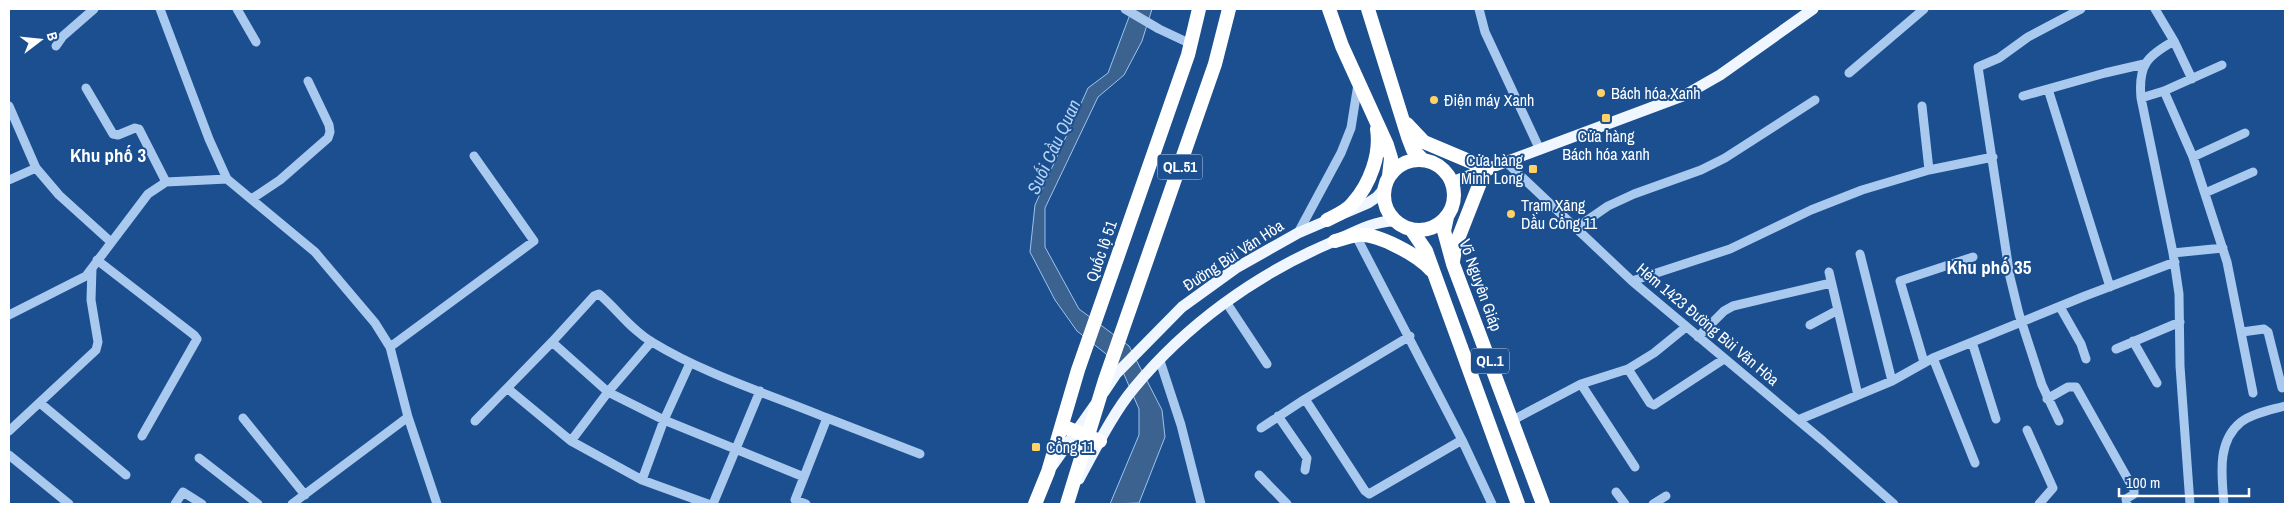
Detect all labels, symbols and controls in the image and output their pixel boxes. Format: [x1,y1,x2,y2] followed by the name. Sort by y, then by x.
[15,15,65,65] north arrow
[43,30,62,43] text: B
[1611,82,1701,104] place label: Bách hóa Xanh
[1595,87,1607,99] marker: Bách hóa Xanh
[1444,89,1534,111] place label: Điện máy Xanh
[1428,94,1440,106] marker: Điện máy Xanh
[1021,95,1086,198] water label: Suối Cầu Quan
[1600,112,1612,124] marker: Cửa hàng Bách hóa xanh
[1562,125,1650,165] place label: Cửa hàng Bách hóa xanh
[70,142,146,168] district label: Khu phố 3
[1461,149,1524,189] place label: Cửa hàng Minh Long
[1158,154,1202,180] road number: QL.51
[1527,163,1539,175] marker: Cửa hàng Minh Long
[1521,194,1598,234] place label: Trạm Xăng Dầu Cổng 11
[1505,208,1517,220] marker: Trạm Xăng Dầu Cổng 11
[1178,214,1288,296] street label: Đường Bùi Văn Hòa
[1080,217,1122,285] street label: Quốc lộ 51
[1454,236,1508,334] street label: Võ Nguyên Giáp
[1947,254,2032,280] district label: Khu phố 35
[1632,258,1785,391] street label: Hẻm 1423 Đường Bùi Văn Hòa
[1471,348,1509,374] road number: QL.1
[1046,436,1095,458] place label: Cổng 11
[1030,441,1042,453] marker: Cổng 11
[2119,466,2249,498] scale bar
[2126,472,2160,493] text: 100 m

